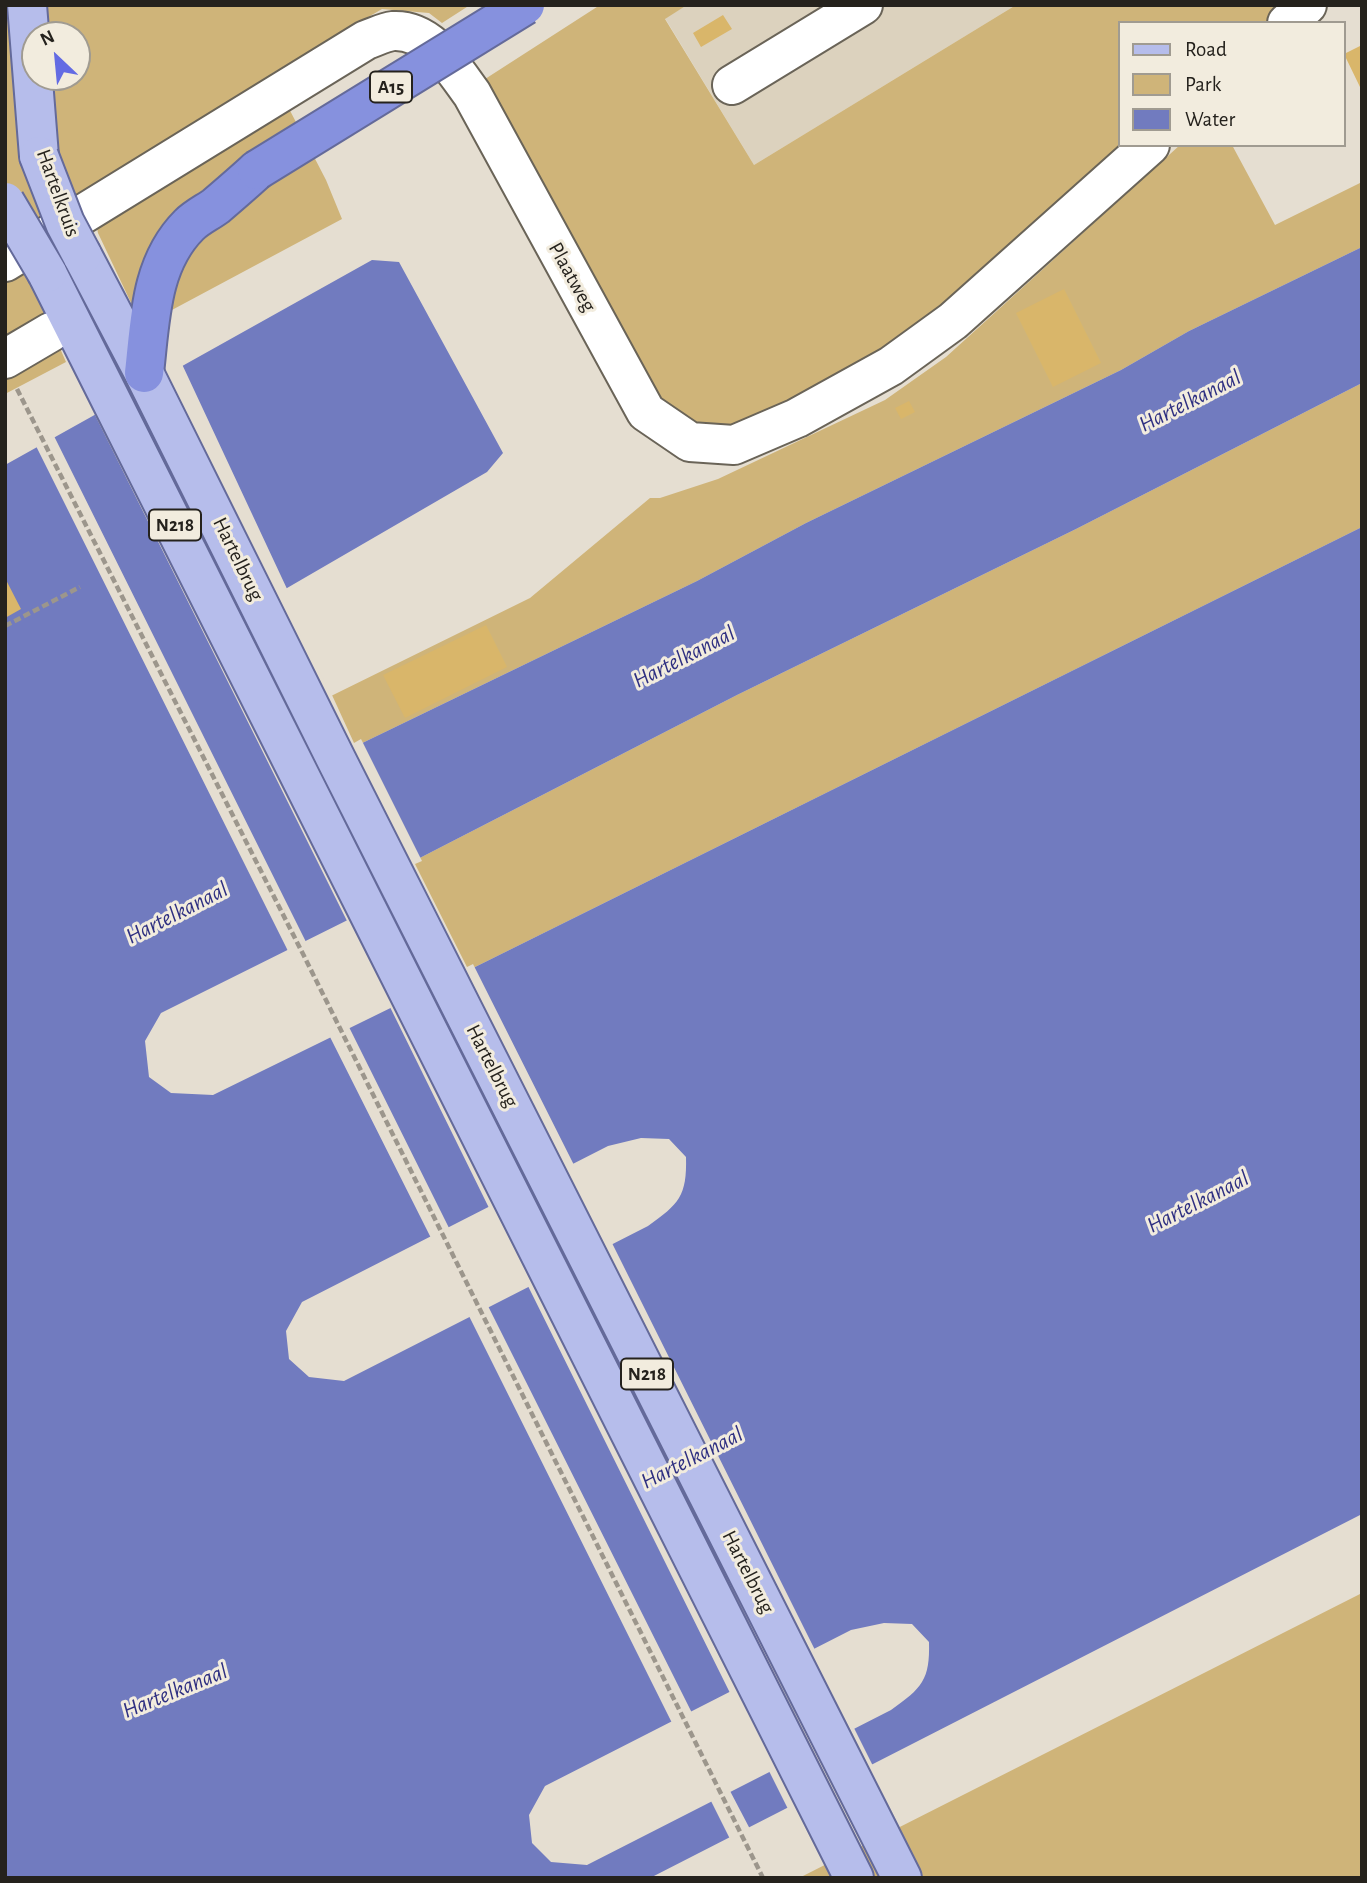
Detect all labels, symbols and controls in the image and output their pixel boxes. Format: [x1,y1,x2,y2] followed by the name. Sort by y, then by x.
[21,21,91,91] north arrow
[1118,21,1346,147] legend
[37,27,58,50] text: N
[1185,39,1227,60] text: Road
[370,72,412,102] road number: A15
[1185,74,1221,95] text: Park
[1185,109,1235,130] text: Water
[31,146,85,240] street label: Hartelkruis
[543,238,601,316] street label: Plaatweg
[1134,364,1246,438] water label: Hartelkanaal
[149,510,201,540] road number: N218
[207,513,269,605] street label: Hartelbrug
[628,620,740,694] water label: Hartelkanaal
[121,876,233,950] water label: Hartelkanaal
[460,1020,524,1112] street label: Hartelbrug
[1142,1165,1254,1239] water label: Hartelkanaal
[621,1358,673,1390] road number: N218
[636,1421,748,1495] water label: Hartelkanaal
[716,1526,780,1618] street label: Hartelbrug
[118,1657,232,1725] water label: Hartelkanaal

